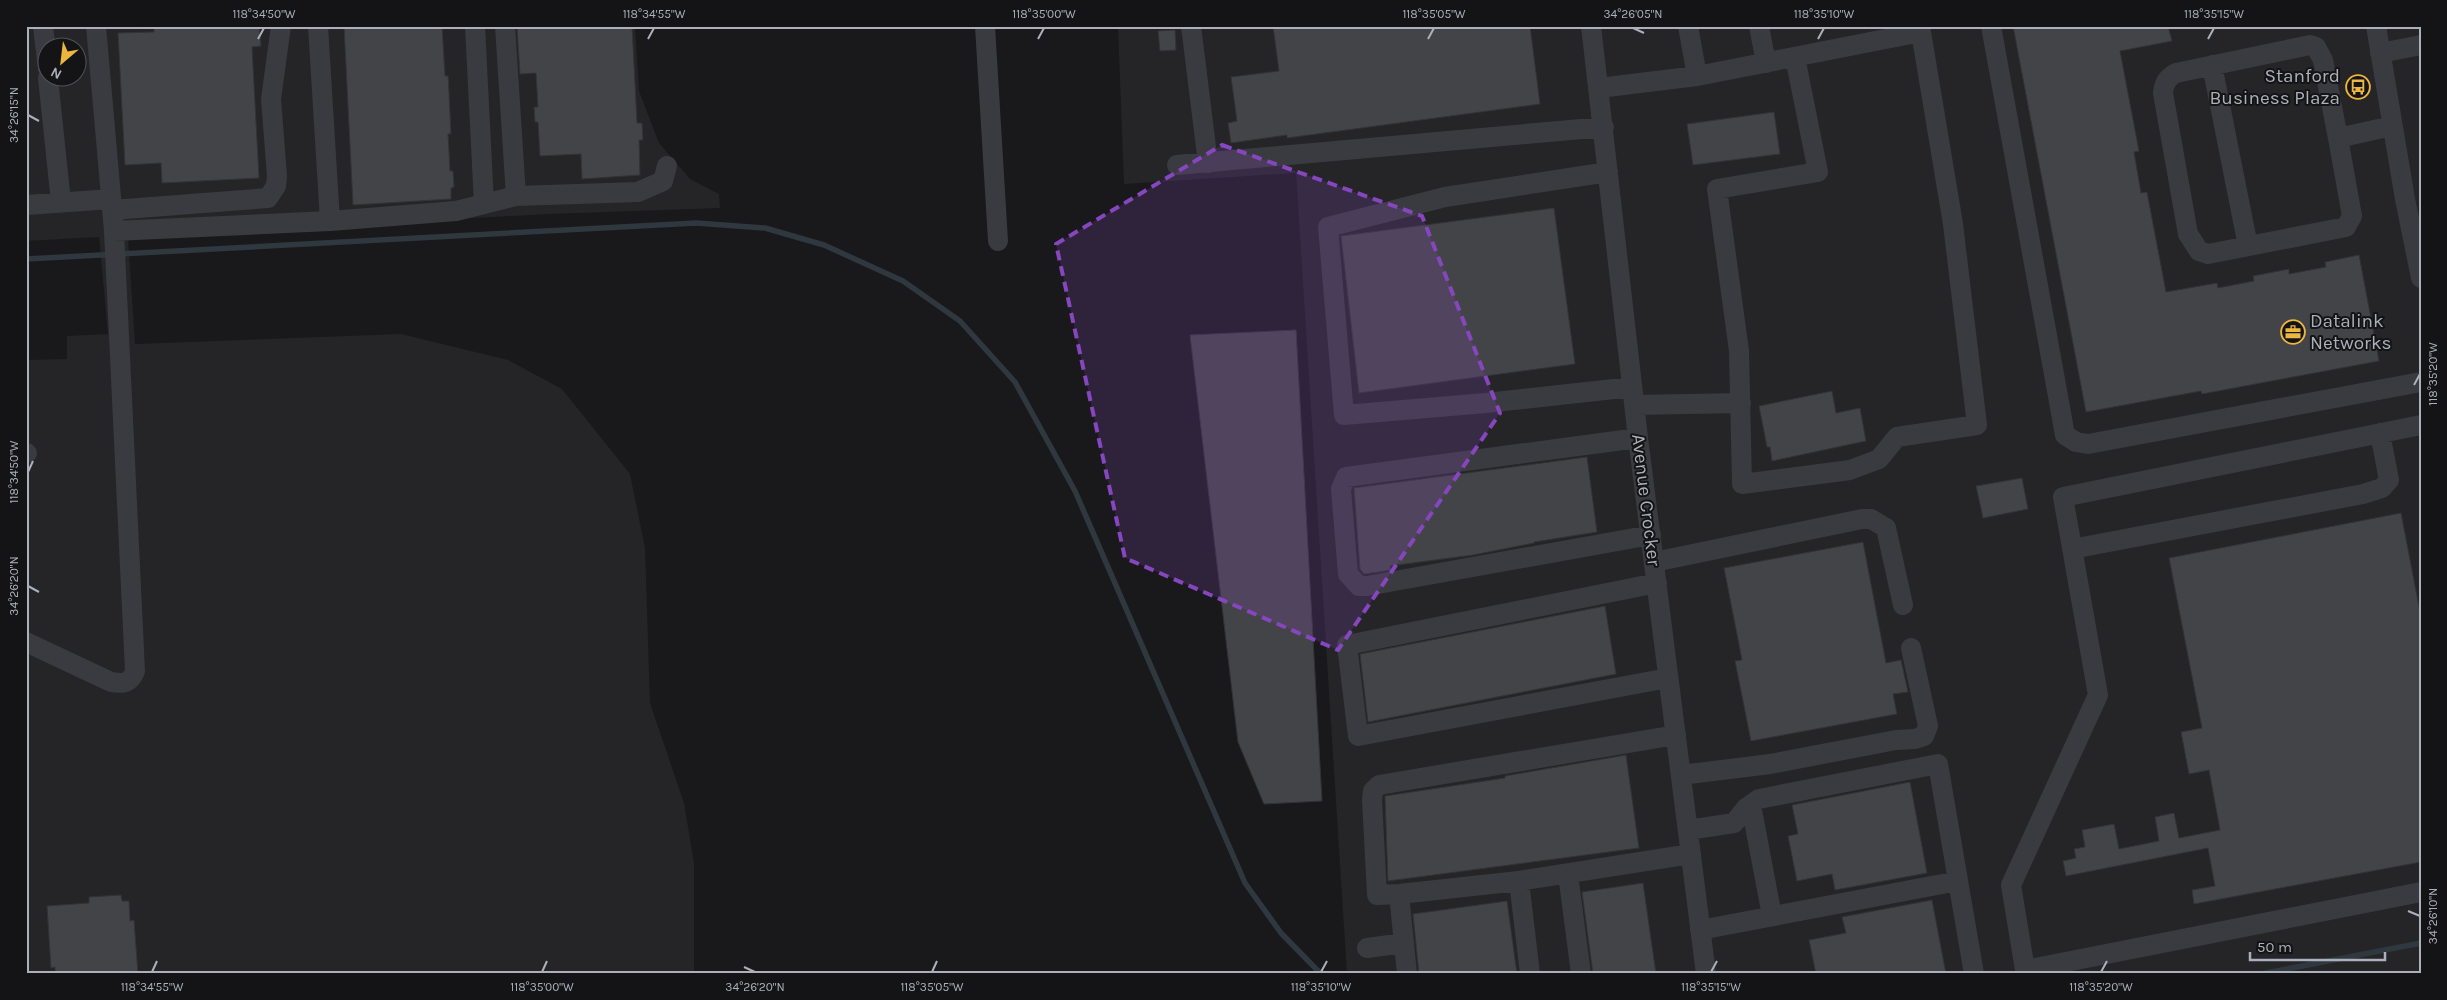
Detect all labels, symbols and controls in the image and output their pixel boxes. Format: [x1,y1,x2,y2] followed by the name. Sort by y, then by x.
[232,7,296,21] text: 118°34'50"W
[623,7,686,21] text: 118°34'55"W
[1012,7,1076,21] text: 118°35'00"W
[1402,7,1466,21] text: 118°35'05"W
[1603,7,1663,21] text: 34°26'05"N
[1794,7,1854,21] text: 118°35'10"W
[2184,7,2244,21] text: 118°35'15"W
[38,38,88,88] north arrow
[48,63,65,83] text: N
[2210,65,2340,109] place label: Stanford Business Plaza
[2345,74,2371,100] bus stop icon: Stanford Business Plaza
[7,87,21,143] text: 34°26'15"N
[2310,310,2392,354] place label: Datalink Networks
[2280,319,2306,345] office icon: Datalink Networks
[2426,342,2440,406] text: 118°35'20"W
[1627,433,1665,568] street label: Avenue Crocker
[7,440,21,504] text: 118°34'50"W
[7,556,21,616] text: 34°26'20"N
[2426,888,2440,944] text: 34°26'10"N
[2250,930,2384,962] scale bar
[2257,938,2292,956] text: 50 m
[121,980,184,994] text: 118°34'55"W
[510,980,574,994] text: 118°35'00"W
[725,980,785,994] text: 34°26'20"N
[900,980,964,994] text: 118°35'05"W
[1291,980,1351,994] text: 118°35'10"W
[1681,980,1741,994] text: 118°35'15"W
[2069,980,2133,994] text: 118°35'20"W

